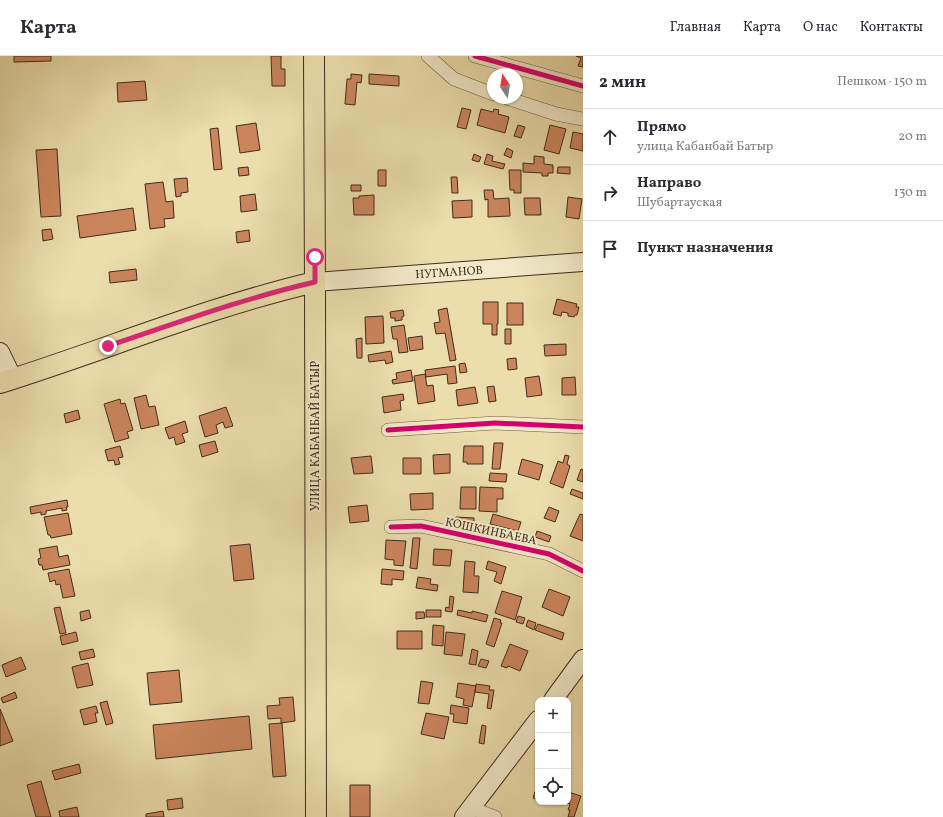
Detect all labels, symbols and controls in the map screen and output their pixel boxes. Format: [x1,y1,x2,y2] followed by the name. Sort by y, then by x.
[20,15,77,41] text: Карта
[670,18,721,37] text: Главная
[743,18,781,37] text: Карта
[803,18,838,37] text: О нас
[860,18,923,37] text: Контакты
[487,68,523,104] north arrow
[599,71,646,94] text: 2 мин
[837,73,927,91] text: Пешком · 150 m
[637,117,686,138] text: Прямо
[599,126,621,148] icon: ahead
[898,128,927,146] text: 20 m
[637,138,773,156] text: улица Кабанбай Батыр
[637,173,701,194] text: Направо
[599,182,621,204] icon: right
[894,184,927,202] text: 130 m
[637,194,722,212] text: Шубартауская
[599,238,621,260] icon: arrive
[637,238,773,259] text: Пункт назначения
[306,248,324,266] route start
[415,263,484,283] street label: НУГМАНОВ
[99,337,117,355] route end
[307,361,324,511] street label: УЛИЦА КАБАНБАЙ БАТЫР
[444,514,539,550] street label: КОШКИНБАЕВА
[535,697,571,805] map controls
[535,697,571,733] button: +
[535,733,571,769] button: −
[535,769,571,805] button: locate

